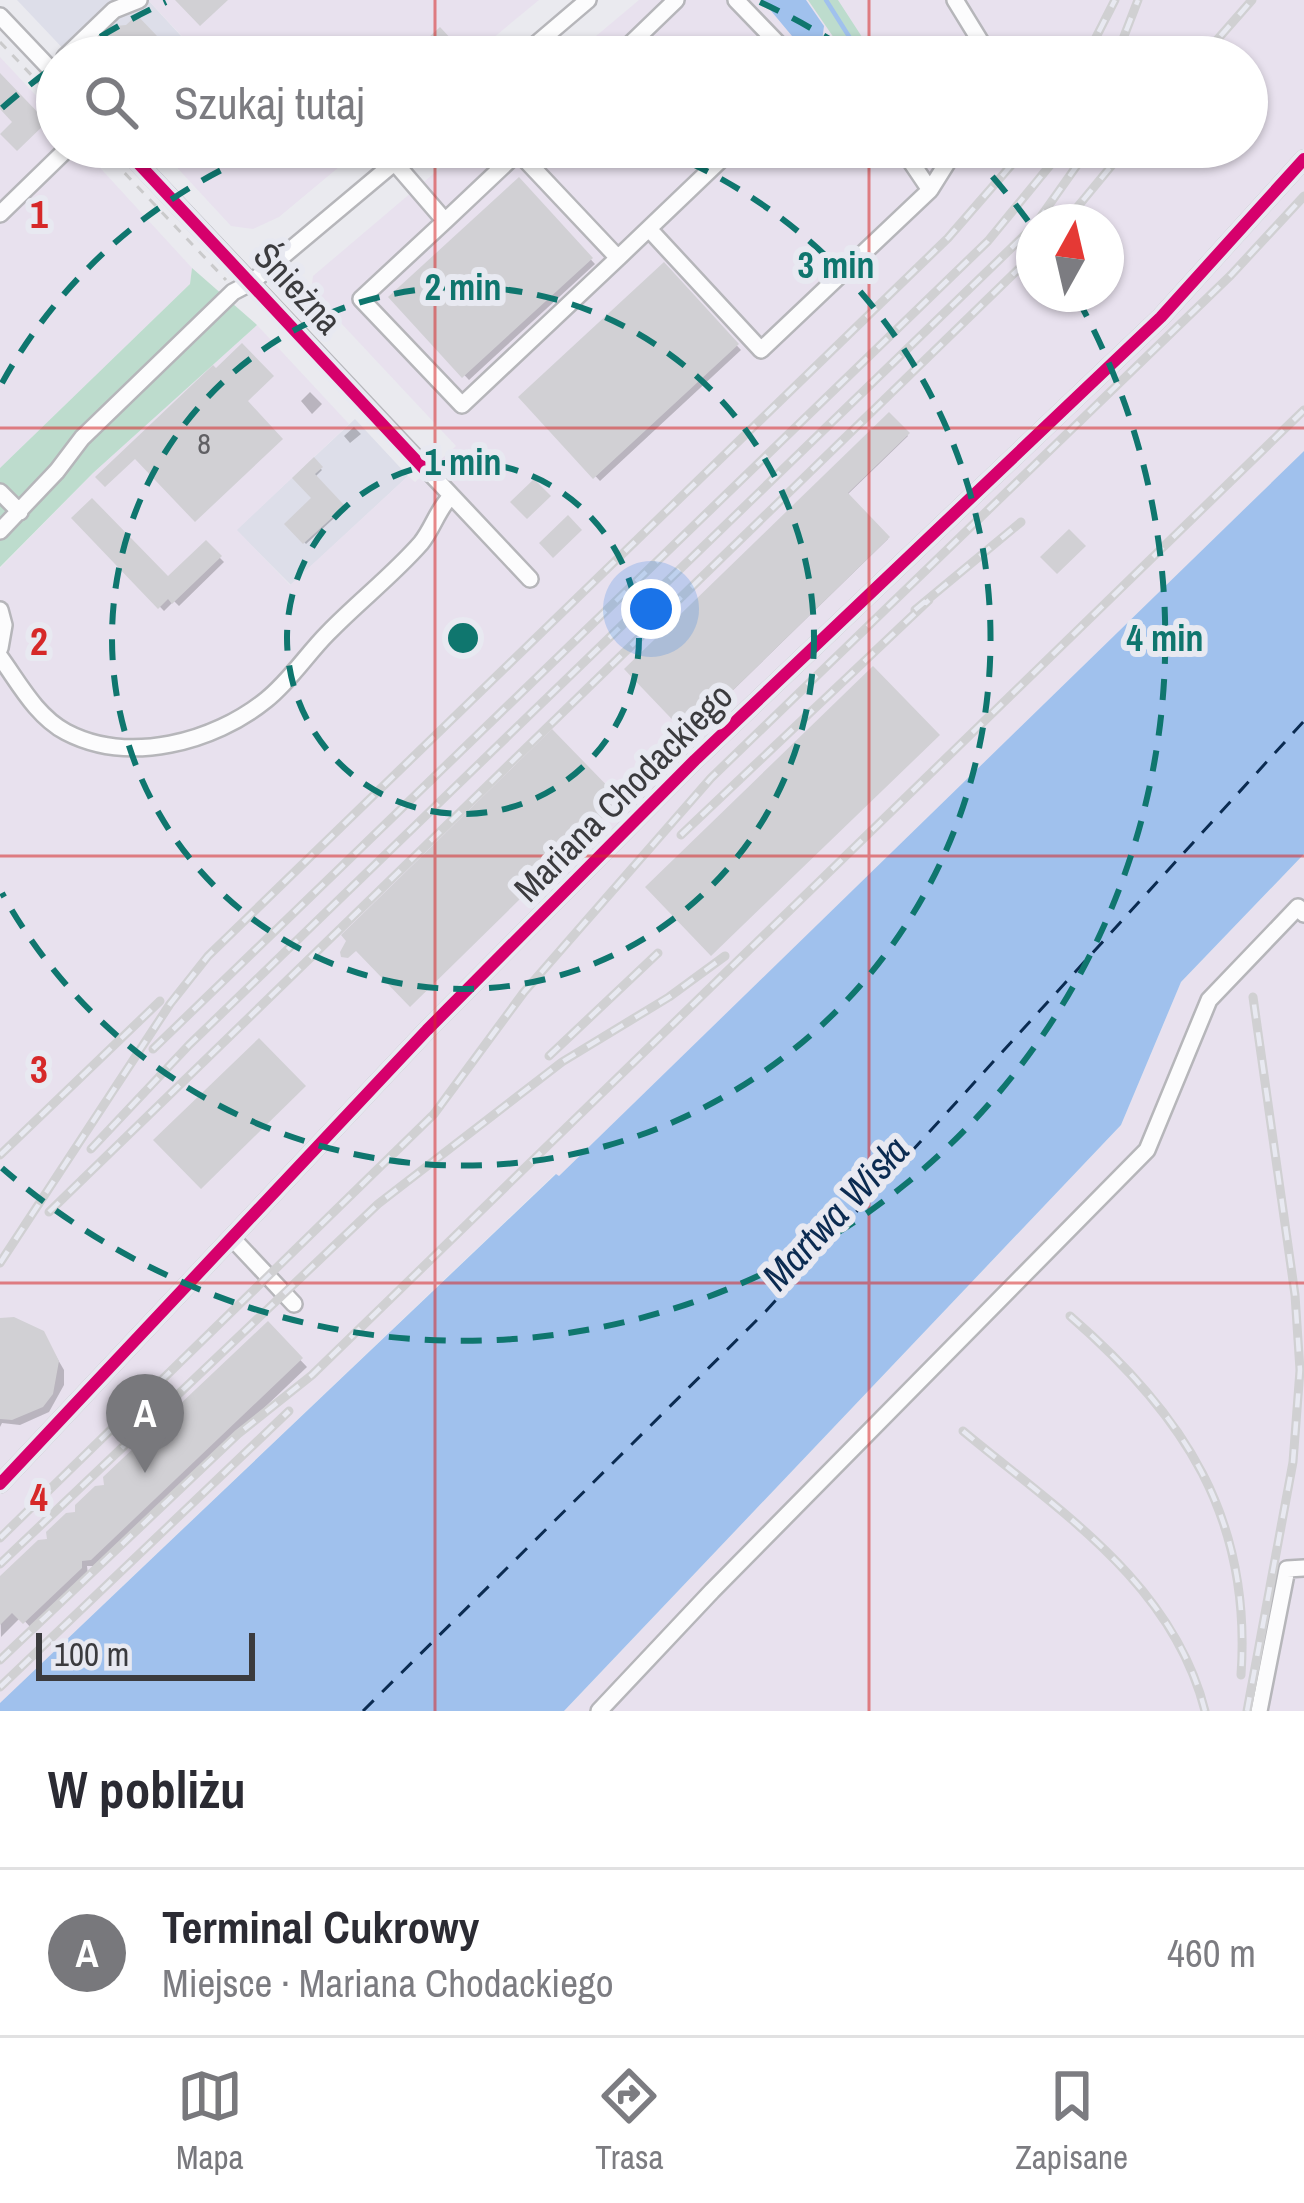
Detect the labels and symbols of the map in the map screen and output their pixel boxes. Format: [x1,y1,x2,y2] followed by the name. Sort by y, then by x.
[30,188,48,240] text: 1
[1016,204,1124,312] north arrow
[244,232,352,344] street label: Śnieżna
[797,241,875,289] text: 3 min
[424,263,502,311] text: 2 min
[197,423,211,463] house number: 8
[424,438,502,486] text: 1 min
[621,579,681,639] your location
[1126,614,1204,662] text: 4 min
[30,615,48,667] text: 2
[442,617,484,659] centre of rings
[503,672,743,912] street label: Mariana Chodackiego
[30,1043,48,1095] text: 3
[750,1125,920,1301] water label: Martwa Wisła
[106,1374,184,1473] pin: A
[30,1471,48,1523] text: 4
[36,1627,255,1680] scale bar

